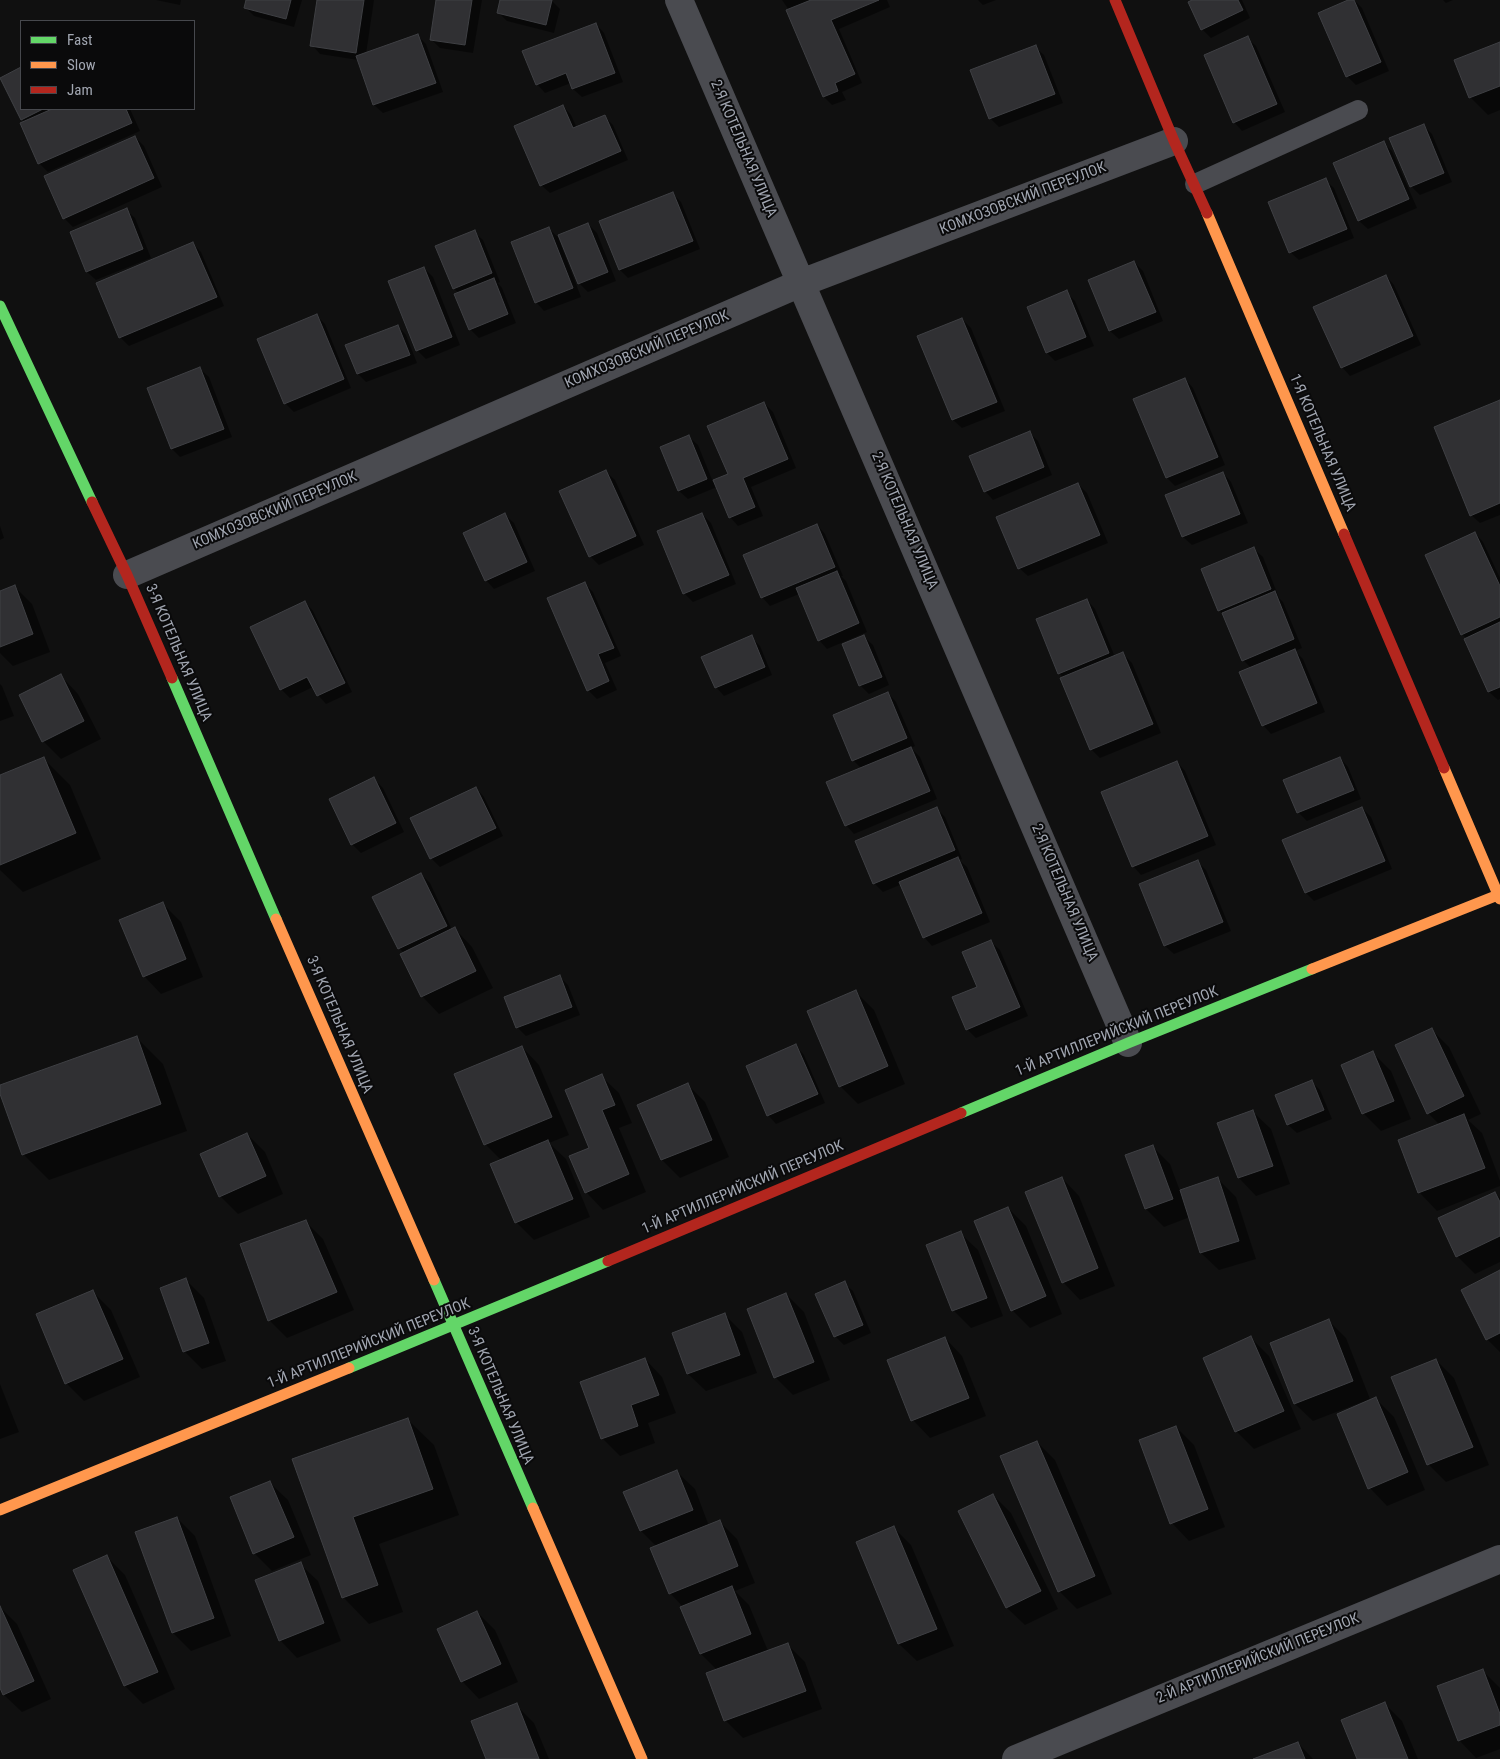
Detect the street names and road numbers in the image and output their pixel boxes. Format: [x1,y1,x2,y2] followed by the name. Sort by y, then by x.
[706,78,780,220] street label: 2-Я КОТЕЛЬНАЯ УЛИЦА
[937,159,1109,239] street label: КОМХОЗОВСКИЙ ПЕРЕУЛОК
[562,307,732,393] street label: КОМХОЗОВСКИЙ ПЕРЕУЛОК
[1285,372,1359,514] street label: 1-Я КОТЕЛЬНАЯ УЛИЦА
[867,450,941,592] street label: 2-Я КОТЕЛЬНАЯ УЛИЦА
[190,468,360,554] street label: КОМХОЗОВСКИЙ ПЕРЕУЛОК
[141,582,215,724] street label: 3-Я КОТЕЛЬНАЯ УЛИЦА
[1027,822,1101,964] street label: 2-Я КОТЕЛЬНАЯ УЛИЦА
[302,954,376,1096] street label: 3-Я КОТЕЛЬНАЯ УЛИЦА
[1013,983,1221,1081] street label: 1-Й АРТИЛЛЕРИЙСКИЙ ПЕРЕУЛОК
[640,1137,846,1239] street label: 1-Й АРТИЛЛЕРИЙСКИЙ ПЕРЕУЛОК
[265,1295,473,1393] street label: 1-Й АРТИЛЛЕРИЙСКИЙ ПЕРЕУЛОК
[463,1325,537,1467] street label: 3-Я КОТЕЛЬНАЯ УЛИЦА
[1154,1610,1362,1708] street label: 2-Й АРТИЛЛЕРИЙСКИЙ ПЕРЕУЛОК

